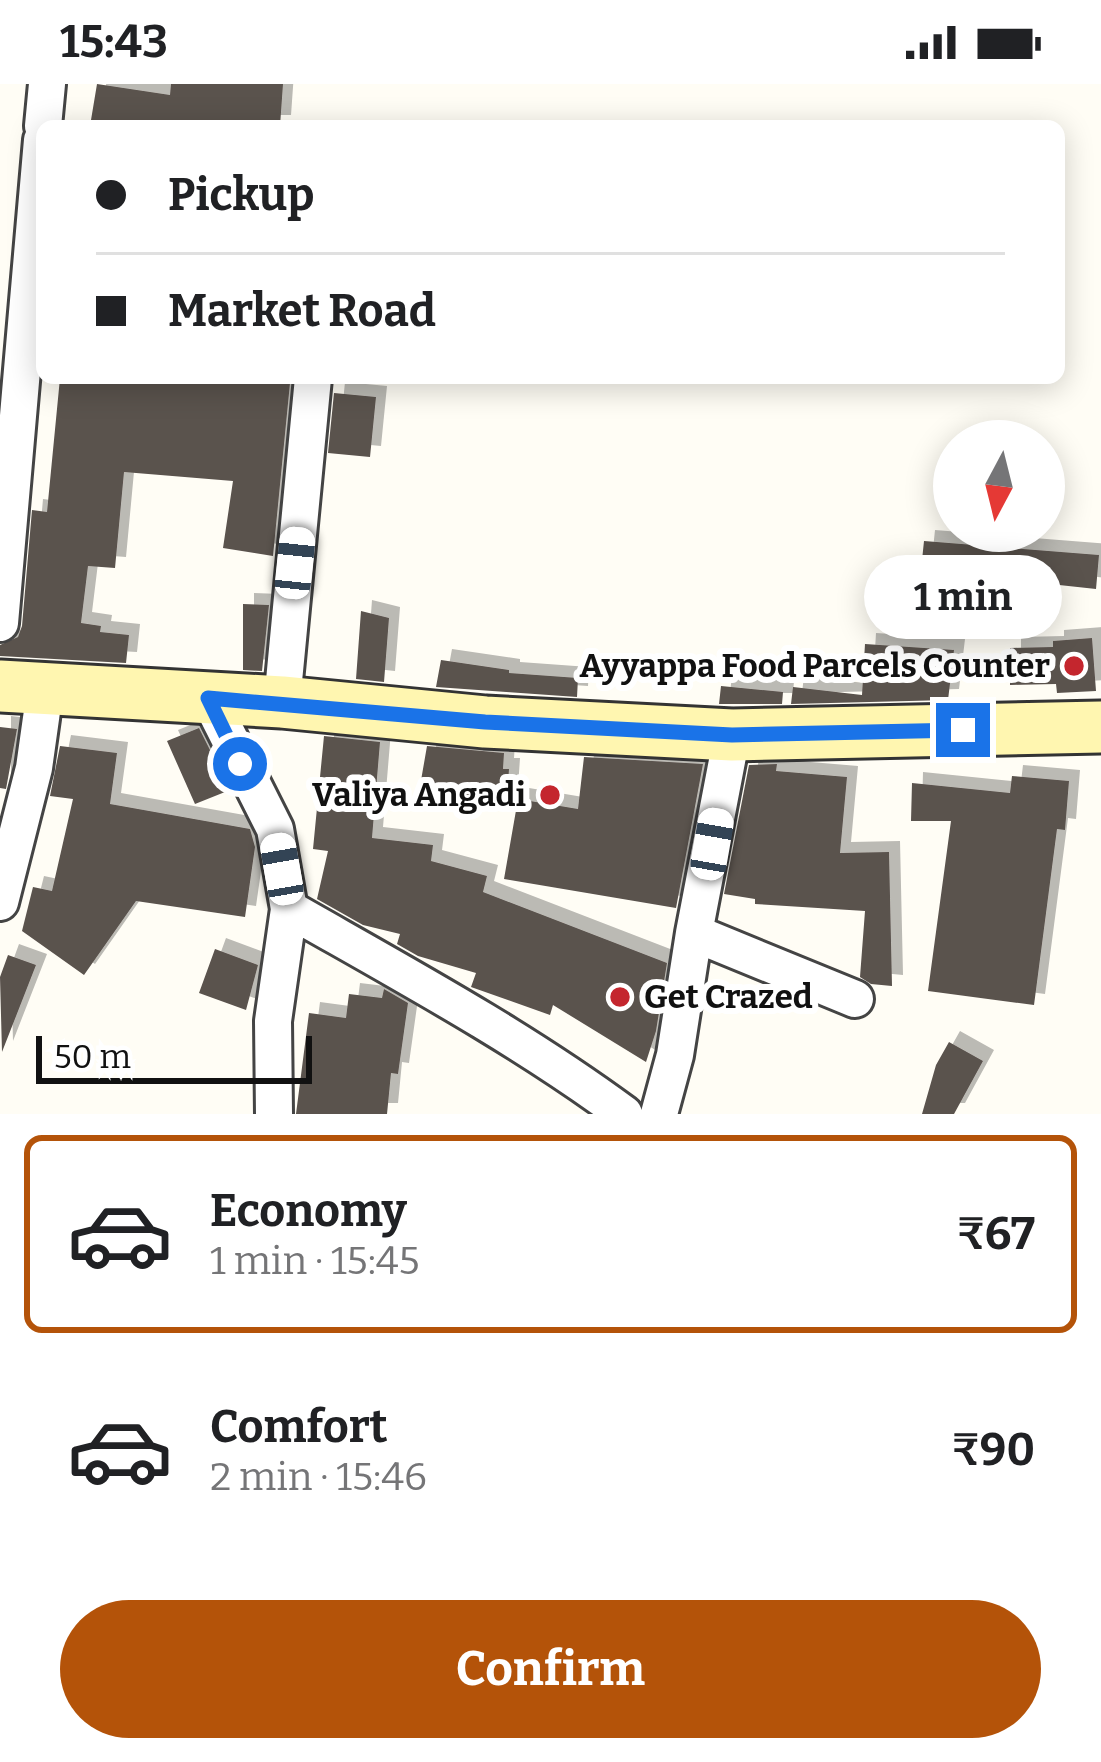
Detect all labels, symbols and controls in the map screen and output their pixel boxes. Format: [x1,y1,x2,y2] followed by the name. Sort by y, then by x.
[60,15,168,69] text: 15:43
[168,168,314,222] text: Pickup
[168,284,436,338] text: Market Road
[933,420,1065,552] north arrow
[933,420,1065,552] map controls
[273,525,317,601] car
[864,556,1062,640] callout: 1 min
[914,574,1012,620] text: 1 min
[580,646,1050,686] place label: Ayyappa Food Parcels Counter
[1061,653,1087,679] marker: Ayyappa Food Parcels Counter
[936,703,990,757] route end
[213,737,267,791] route start
[312,775,526,815] place label: Valiya Angadi
[537,782,563,808] marker: Valiya Angadi
[688,805,736,883] car
[258,830,306,908] car
[644,977,813,1017] place label: Get Crazed
[607,984,633,1010] marker: Get Crazed
[36,1030,312,1083] scale bar
[54,1037,131,1077] text: 50 m
[66,1180,174,1288] icon: car
[210,1184,407,1238] text: Economy
[957,1207,1035,1261] text: ₹67
[210,1238,419,1284] text: 1 min · 15:45
[66,1396,174,1504] icon: car
[210,1400,388,1454] text: Comfort
[952,1423,1035,1477] text: ₹90
[210,1454,427,1500] text: 2 min · 15:46
[60,1600,1041,1738] button: Confirm

